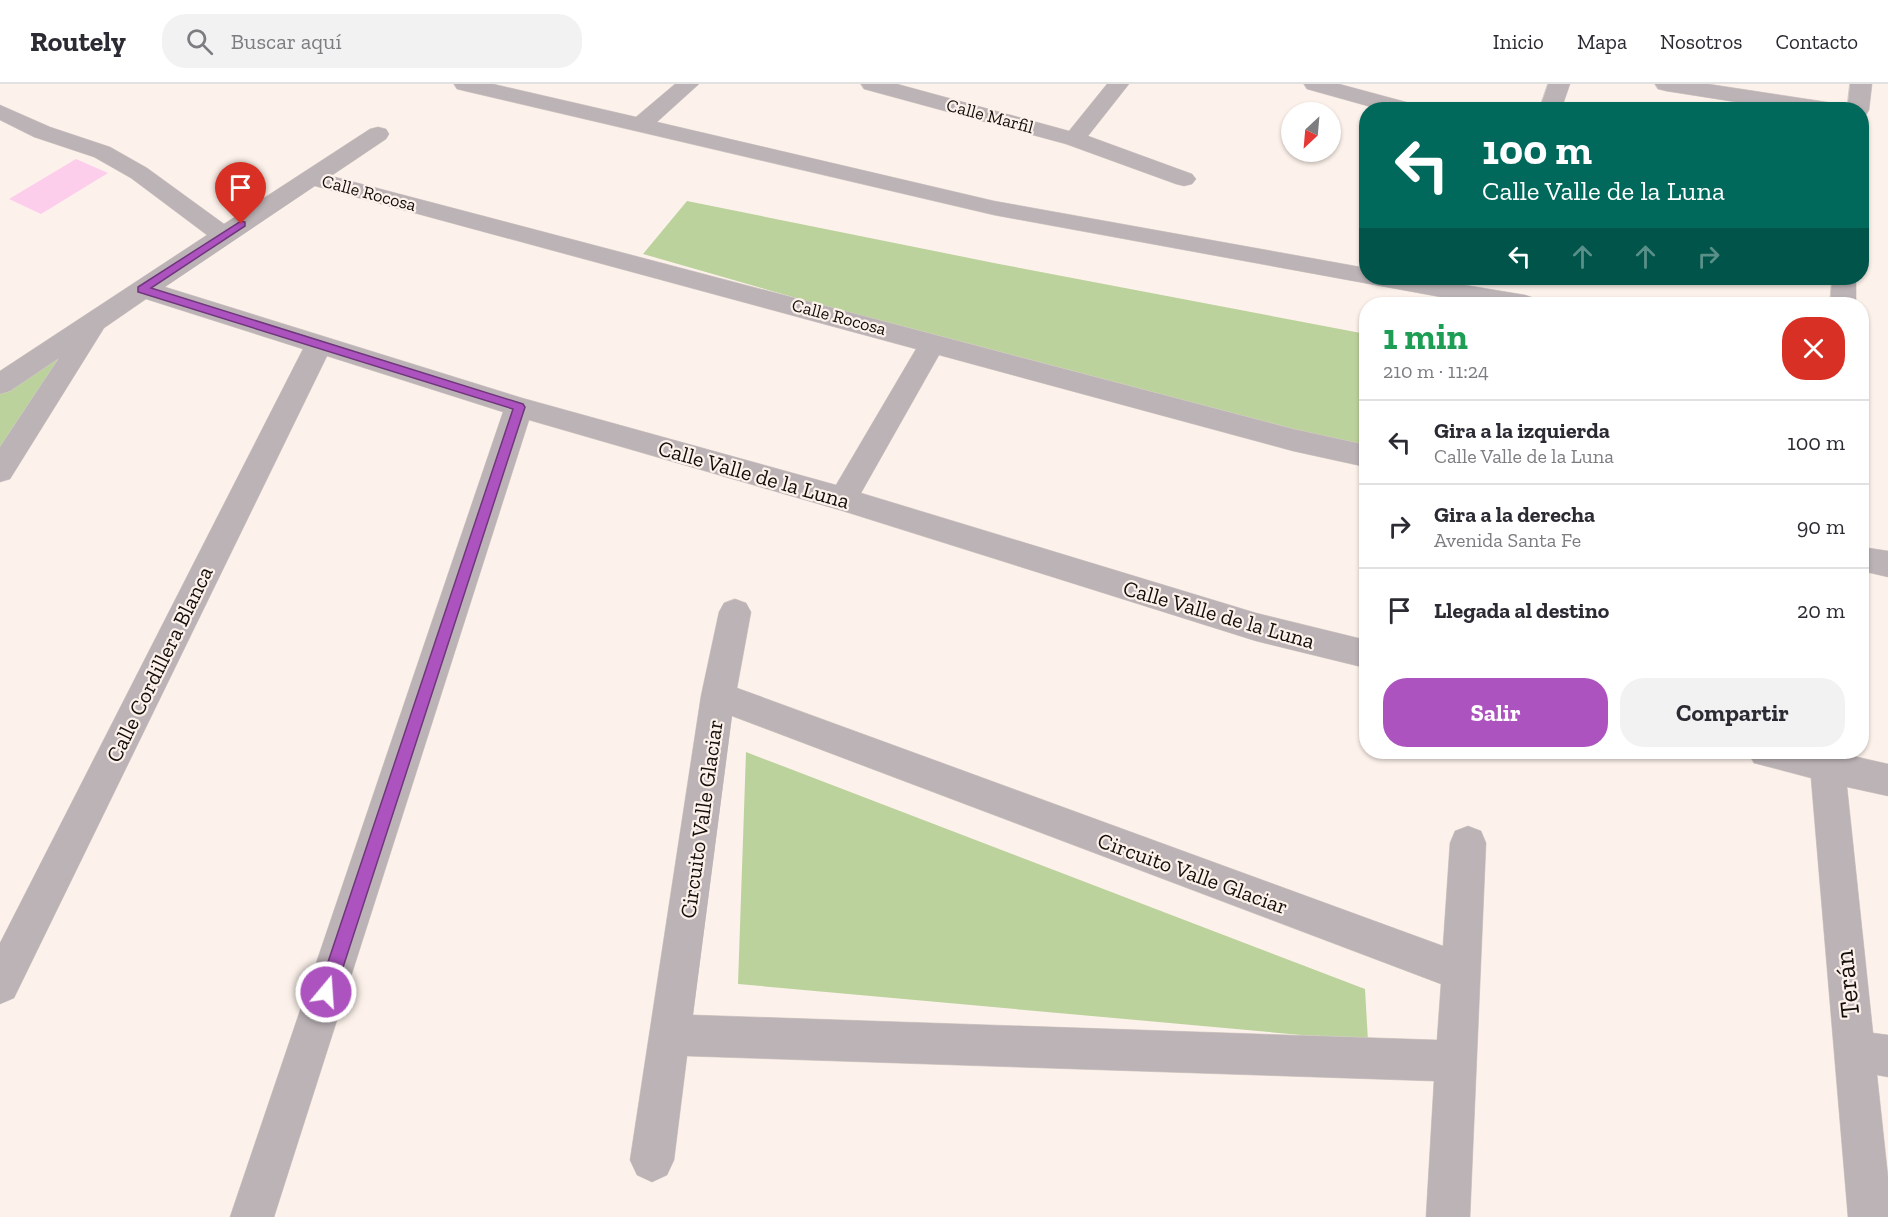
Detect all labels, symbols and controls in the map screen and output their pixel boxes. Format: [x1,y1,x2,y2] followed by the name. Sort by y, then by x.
[162,14,582,68] search box
[30,25,126,58] text: Routely
[183,25,216,58] icon: search
[231,28,342,55] text: Buscar aquí
[1493,29,1544,54] text: Inicio
[1577,29,1627,54] text: Mapa
[1660,29,1742,54] text: Nosotros
[1775,29,1858,54] text: Contacto
[944,94,1036,138] street label: Calle Marfil
[1281,102,1341,162] north arrow
[1281,102,1341,162] map controls
[1482,124,1592,175] text: 100 m
[1383,126,1461,204] icon: left
[215,162,266,224] pin
[319,170,419,216] street label: Calle Rocosa
[224,171,257,204] icon: arrive
[1482,175,1725,207] text: Calle Valle de la Luna
[1503,240,1536,273] icon: left
[1566,240,1599,273] icon: ahead
[1629,240,1662,273] icon: ahead
[1692,240,1725,273] icon: right
[789,294,889,340] street label: Calle Rocosa
[1383,315,1468,358] text: 1 min
[1782,317,1845,380] button: close
[1383,359,1489,383] text: 210 m · 11:24
[1434,417,1610,444] text: Gira a la izquierda
[1383,426,1416,459] icon: left
[1787,429,1845,456] text: 100 m
[655,434,853,515] street label: Calle Valle de la Luna
[1434,444,1614,468] text: Calle Valle de la Luna
[1434,501,1595,528] text: Gira a la derecha
[1383,510,1416,543] icon: right
[1797,513,1845,540] text: 90 m
[1434,528,1581,552] text: Avenida Santa Fe
[100,561,219,767] street label: Calle Cordillera Blanca
[1120,574,1318,655] street label: Calle Valle de la Luna
[1383,594,1416,627] icon: arrive
[1434,597,1609,624] text: Llegada al destino
[1797,597,1845,624] text: 20 m
[1383,678,1608,747] button: Salir
[1620,678,1845,747] button: Compartir
[674,718,729,920] street label: Circuito Valle Glaciar
[1094,827,1292,920] street label: Circuito Valle Glaciar
[1828,948,1866,1019] street label: Terán
[294,960,358,1024] position arrow

